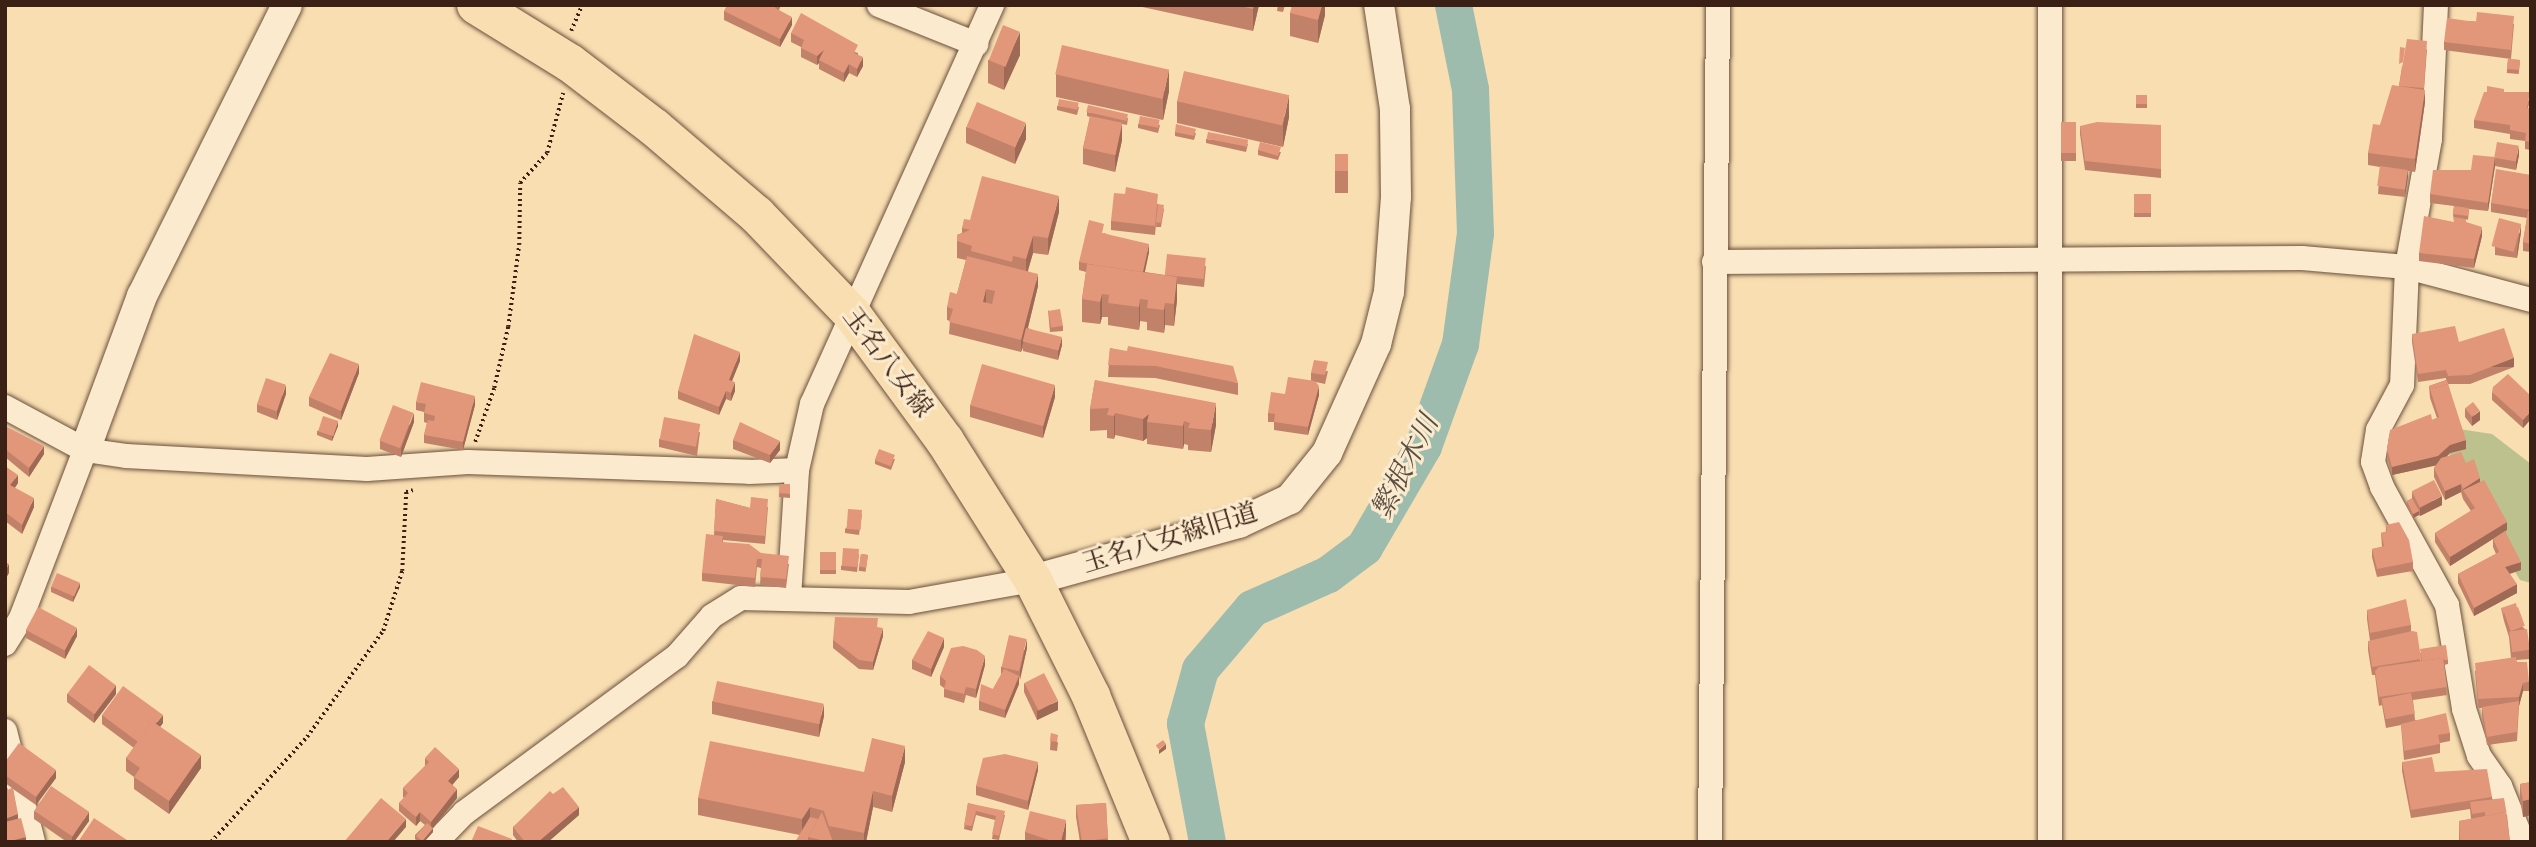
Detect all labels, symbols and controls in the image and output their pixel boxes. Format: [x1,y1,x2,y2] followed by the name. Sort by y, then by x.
[835,302,939,424] street label: 玉名八女線
[1366,409,1446,525] water label: 繁根木川
[1078,497,1262,581] street label: 玉名八女線旧道

